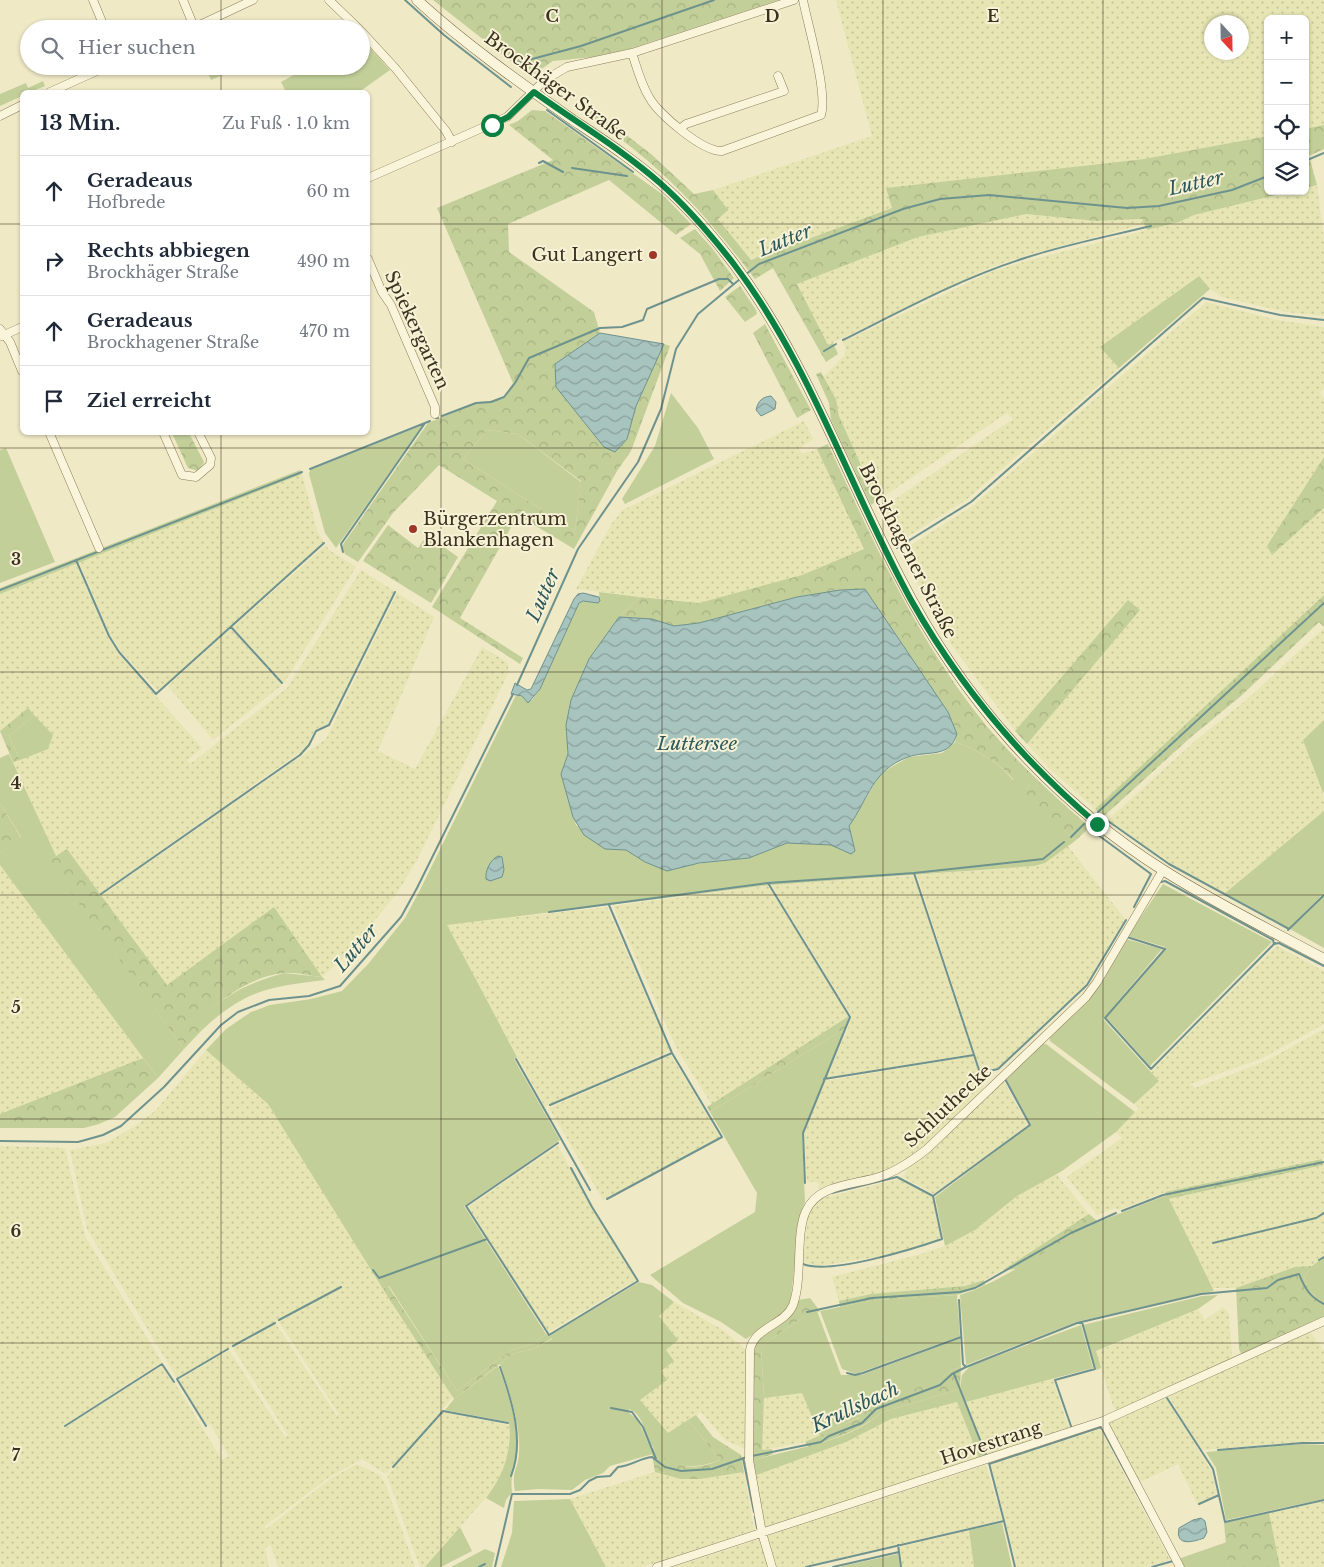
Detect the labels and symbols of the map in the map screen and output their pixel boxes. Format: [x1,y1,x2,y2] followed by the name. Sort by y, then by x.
[545,6,559,26] text: C
[765,6,779,26] text: D
[987,6,999,26] text: E
[1204,15,1249,60] north arrow
[480,27,632,145] street label: Brockhäger Straße
[481,114,504,137] route start
[1165,165,1227,201] water label: Lutter
[754,218,816,261] water label: Lutter
[531,244,643,266] place label: Gut Langert
[647,249,659,261] marker: Gut Langert
[380,267,454,393] street label: Spiekergarten
[854,460,962,642] street label: Brockhagener Straße
[423,508,566,551] place label: Bürgerzentrum Blankenhagen
[407,523,419,535] marker: Bürgerzentrum Blankenhagen
[11,549,21,569] text: 3
[521,564,565,626] water label: Lutter
[656,732,737,755] water label: Luttersee
[11,773,21,793] text: 4
[1086,813,1109,836] route end
[328,919,384,977] water label: Lutter
[11,997,21,1017] text: 5
[900,1060,996,1152] street label: Schluthecke
[11,1221,22,1241] text: 6
[807,1377,903,1438] water label: Krullsbach
[938,1416,1045,1470] street label: Hovestrang
[12,1445,21,1465] text: 7

